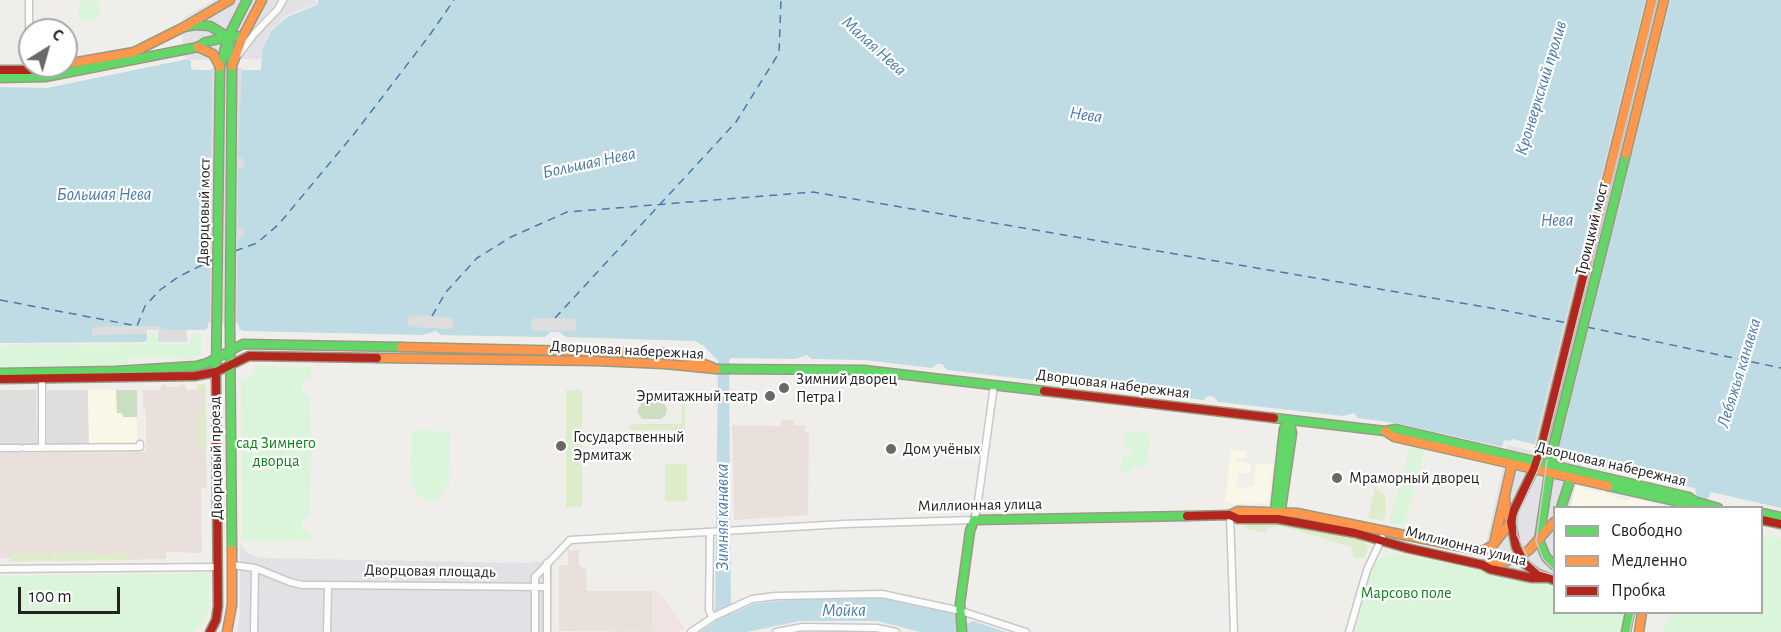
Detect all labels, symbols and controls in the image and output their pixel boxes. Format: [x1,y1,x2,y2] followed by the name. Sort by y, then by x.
[837,11,911,81] water label: Малая Нева
[18,18,78,78] north arrow
[1510,18,1572,158] water label: Кронверкский пролив
[49,26,66,44] text: С
[1068,102,1104,128] water label: Нева
[540,143,638,183] water label: Большая Нева
[193,158,215,266] street label: Дворцовый мост
[1571,180,1613,278] street label: Троицкий мост
[57,184,151,206] water label: Большая Нева
[1541,210,1573,232] water label: Нева
[1712,316,1766,430] water label: Лебяжья канавка
[549,336,705,364] street label: Дворцовая набережная
[1035,365,1191,403] street label: Дворцовая набережная
[796,369,897,407] place label: Зимний дворец Петра I
[777,381,791,395] marker: Зимний дворец Петра I
[636,386,758,406] place label: Эрмитажный театр
[763,389,777,403] marker: Эрмитажный театр
[205,396,227,520] street label: Дворцовый проезд
[573,427,685,465] place label: Государственный Эрмитаж
[236,433,316,471] park label: сад Зимнего дворца
[1534,437,1688,491] street label: Дворцовая набережная
[554,439,568,453] marker: Государственный Эрмитаж
[903,439,980,459] place label: Дом учёных
[884,442,898,456] marker: Дом учёных
[712,464,734,570] water label: Зимняя канавка
[1349,468,1479,488] place label: Мраморный дворец
[1330,471,1344,485] marker: Мраморный дворец
[918,494,1042,516] street label: Миллионная улица
[1553,506,1763,614] legend
[1403,522,1529,570] street label: Миллионная улица
[1611,522,1683,540] text: Свободно
[1611,552,1687,570] text: Медленно
[364,560,496,582] street label: Дворцовая площадь
[21,575,123,613] scale bar
[1611,582,1666,600] text: Пробка
[1361,583,1451,603] park label: Марсово поле
[29,588,72,606] text: 100 m
[822,600,866,622] water label: Мойка

